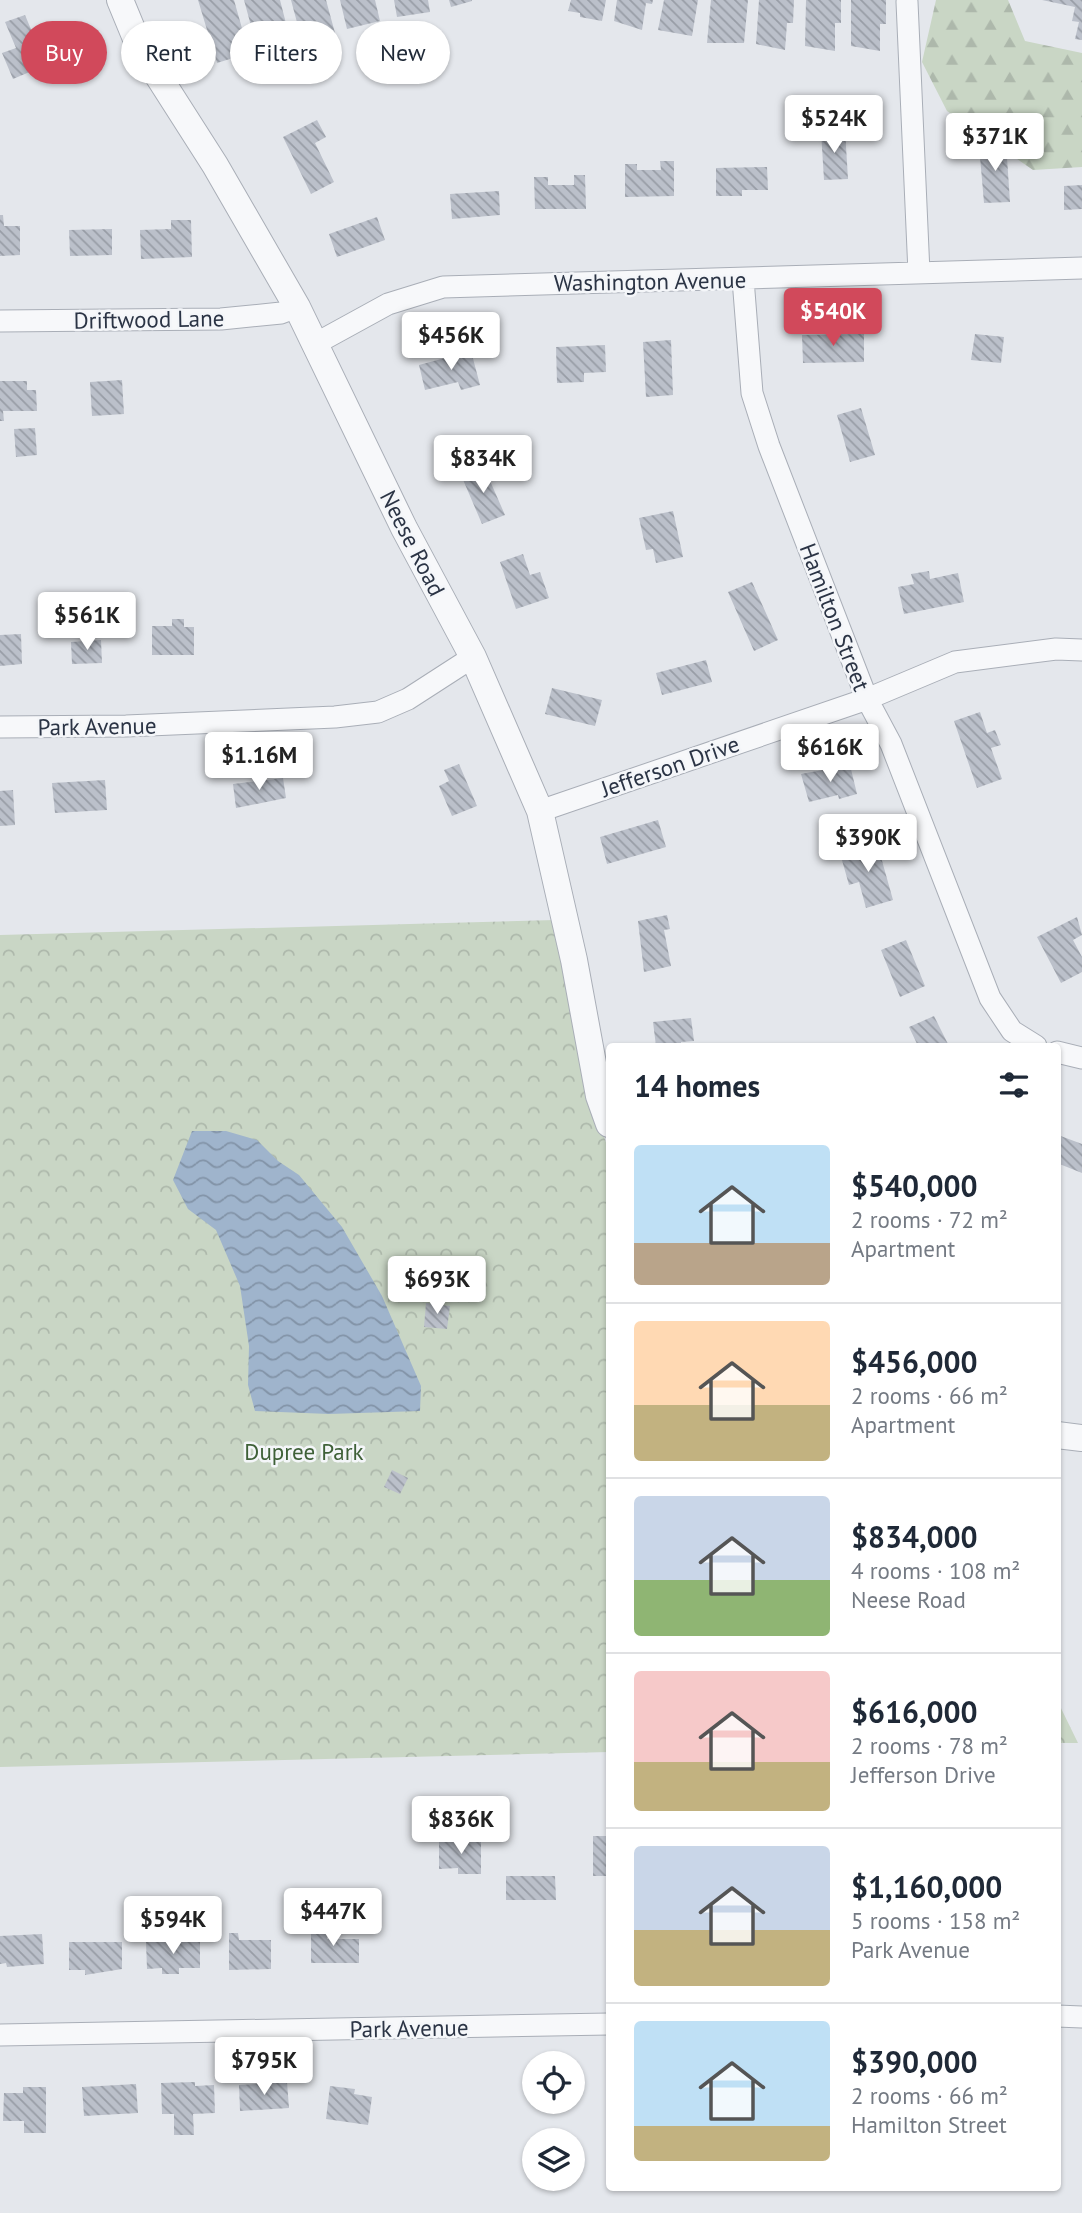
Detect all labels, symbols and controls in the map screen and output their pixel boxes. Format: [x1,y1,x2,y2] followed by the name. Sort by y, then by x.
[21,21,107,84] chip: Buy
[121,21,216,84] chip: Rent
[230,21,342,84] chip: Filters
[356,21,450,84] chip: New
[785,96,883,155] pin: $524K
[801,103,867,132] text: $524K
[946,114,1044,173] pin: $371K
[962,121,1028,150] text: $371K
[553,265,747,297] street label: Washington Avenue
[784,288,882,348] pin: $540K
[800,296,866,325] text: $540K
[73,303,225,335] street label: Driftwood Lane
[402,312,500,372] pin: $456K
[418,320,484,349] text: $456K
[434,435,532,495] pin: $834K
[450,443,516,472] text: $834K
[374,485,452,601] street label: Neese Road
[794,539,877,695] street label: Hamilton Street
[38,592,136,652] pin: $561K
[54,600,120,629] text: $561K
[37,710,157,742] street label: Park Avenue
[781,724,879,784] pin: $616K
[596,729,743,804] street label: Jefferson Drive
[202,732,316,792] pin: $1.16M
[797,732,863,761] text: $616K
[221,740,297,769] text: $1.16M
[819,814,917,874] pin: $390K
[835,822,901,851] text: $390K
[634,1066,760,1105] text: 14 homes
[995,1066,1033,1104] icon: filters
[851,1166,978,1205] text: $540,000
[690,1173,774,1257] icon: home
[851,1205,1008,1234] text: 2 rooms · 72 m²
[851,1234,955,1263] text: Apartment
[388,1256,486,1316] pin: $693K
[404,1264,470,1293] text: $693K
[851,1342,978,1381] text: $456,000
[690,1349,774,1433] icon: home
[851,1381,1008,1410] text: 2 rooms · 66 m²
[851,1410,955,1439] text: Apartment
[244,1437,364,1466] park label: Dupree Park
[851,1517,978,1556] text: $834,000
[690,1524,774,1608] icon: home
[851,1556,1020,1585] text: 4 rooms · 108 m²
[851,1585,966,1614] text: Neese Road
[851,1692,978,1731] text: $616,000
[690,1699,774,1783] icon: home
[851,1731,1008,1760] text: 2 rooms · 78 m²
[851,1760,996,1789] text: Jefferson Drive
[412,1797,510,1856] pin: $836K
[428,1804,494,1833] text: $836K
[851,1867,1002,1906] text: $1,160,000
[690,1874,774,1958] icon: home
[284,1888,382,1948] pin: $447K
[124,1896,222,1956] pin: $594K
[300,1896,366,1925] text: $447K
[140,1904,206,1933] text: $594K
[851,1906,1020,1935] text: 5 rooms · 158 m²
[851,1935,970,1964] text: Park Avenue
[349,2012,469,2044] street label: Park Avenue
[215,2038,313,2097] pin: $795K
[851,2042,978,2081] text: $390,000
[231,2045,297,2074] text: $795K
[690,2049,774,2133] icon: home
[522,2051,585,2191] map controls
[522,2051,585,2114] button: locate
[851,2081,1008,2110] text: 2 rooms · 66 m²
[851,2110,1007,2139] text: Hamilton Street
[522,2128,585,2191] button: layers

